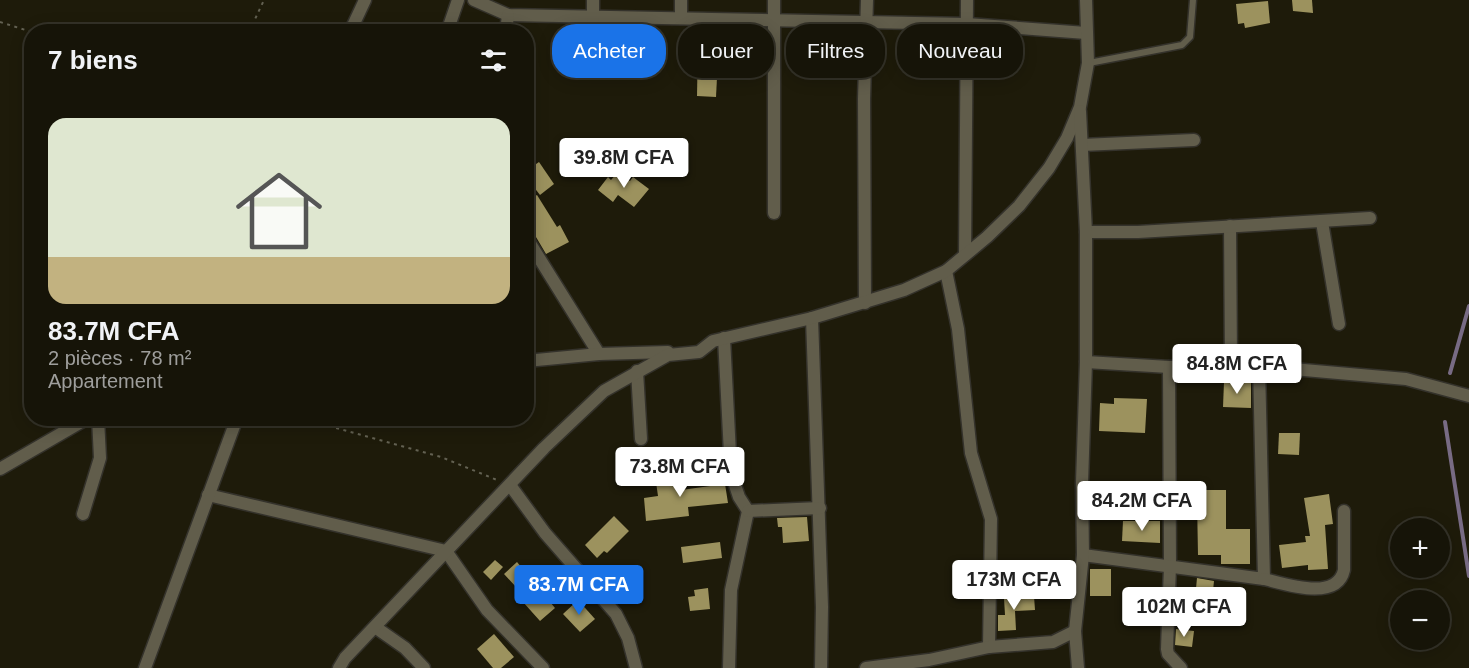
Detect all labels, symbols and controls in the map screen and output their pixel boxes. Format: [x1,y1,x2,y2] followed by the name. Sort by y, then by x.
[552,24,666,78] chip: Acheter
[678,24,774,78] chip: Louer
[786,24,885,78] chip: Filtres
[897,24,1023,78] chip: Nouveau
[477,44,510,77] icon: filters
[48,45,138,75] text: 7 biens
[555,138,693,189] pin: 39.8M CFA
[573,146,675,168] text: 39.8M CFA
[225,157,333,265] icon: home
[48,316,180,346] text: 83.7M CFA
[1168,344,1306,395] pin: 84.8M CFA
[48,347,191,369] text: 2 pièces · 78 m²
[1186,352,1288,374] text: 84.8M CFA
[48,370,163,392] text: Appartement
[611,447,749,498] pin: 73.8M CFA
[629,455,731,477] text: 73.8M CFA
[1073,481,1211,532] pin: 84.2M CFA
[1091,489,1193,511] text: 84.2M CFA
[1390,518,1450,650] map controls
[1390,518,1450,578] button: +
[952,560,1076,611] pin: 173M CFA
[510,565,648,616] pin: 83.7M CFA
[966,568,1062,590] text: 173M CFA
[528,573,630,595] text: 83.7M CFA
[1122,587,1246,638] pin: 102M CFA
[1390,590,1450,650] button: −
[1136,595,1232,617] text: 102M CFA

